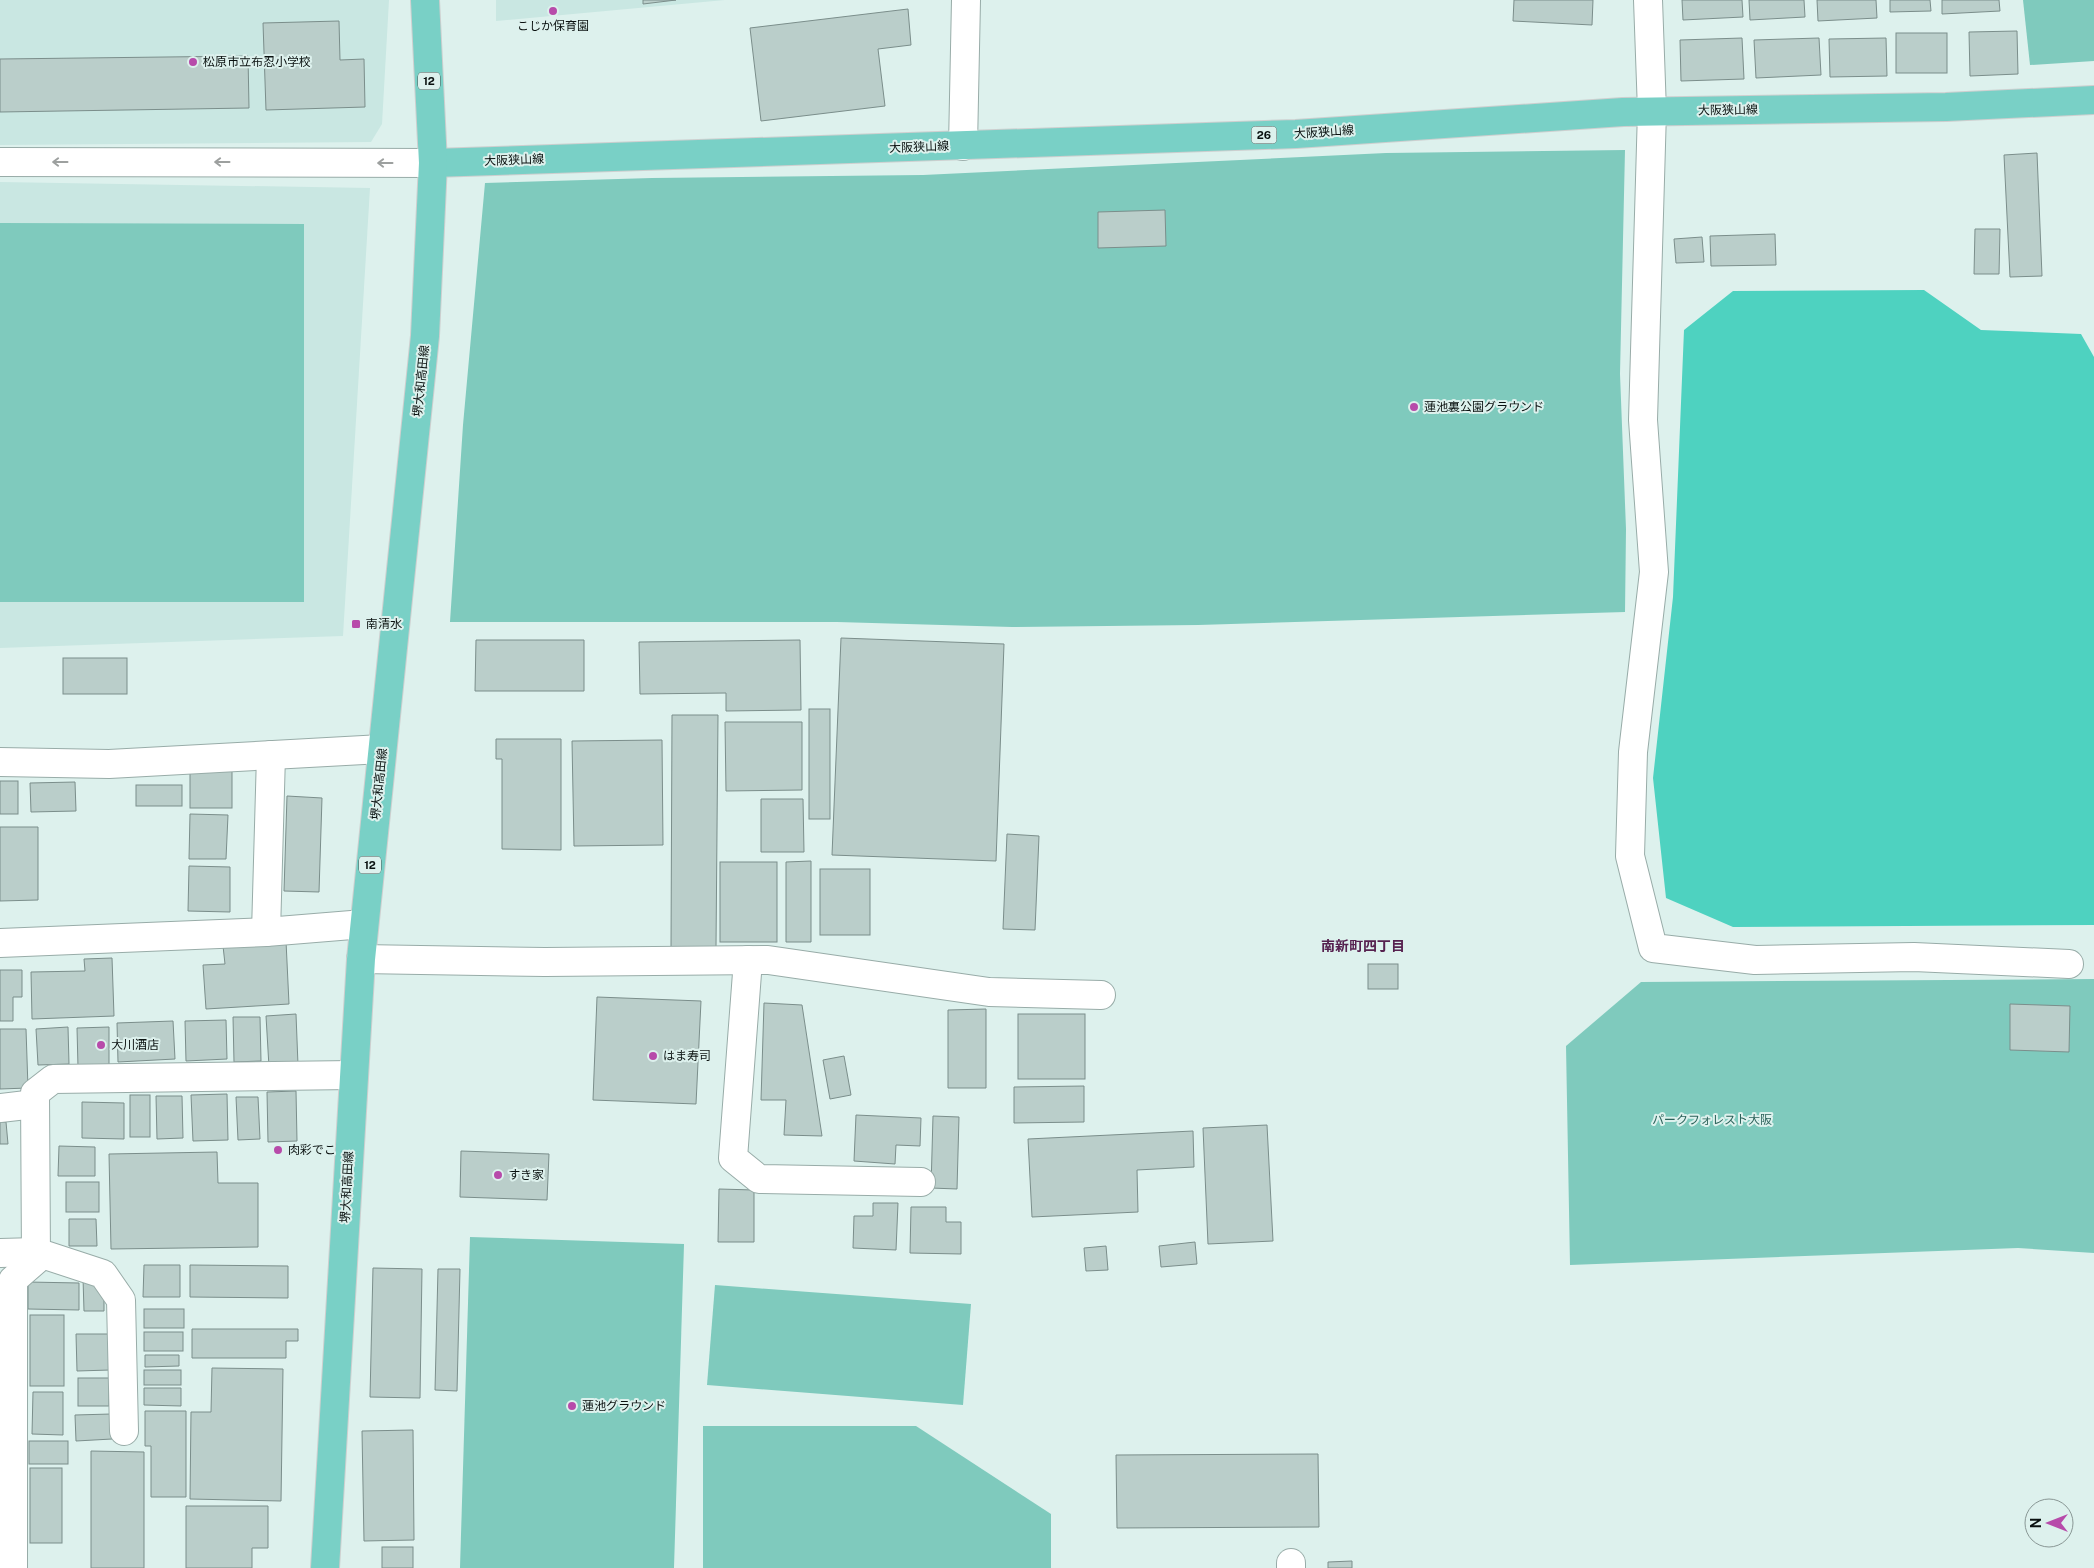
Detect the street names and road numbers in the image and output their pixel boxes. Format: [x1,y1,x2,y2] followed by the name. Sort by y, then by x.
[418,72,440,90] road number: 12
[1698,102,1758,118] street label: 大阪狭山線
[1294,123,1354,141] street label: 大阪狭山線
[1252,126,1276,144] road number: 26
[889,139,949,155] street label: 大阪狭山線
[484,152,544,168] street label: 大阪狭山線
[410,344,432,418] street label: 堺大和高田線
[368,747,390,821] street label: 堺大和高田線
[359,856,381,874] road number: 12
[338,1151,356,1223] street label: 堺大和高田線

